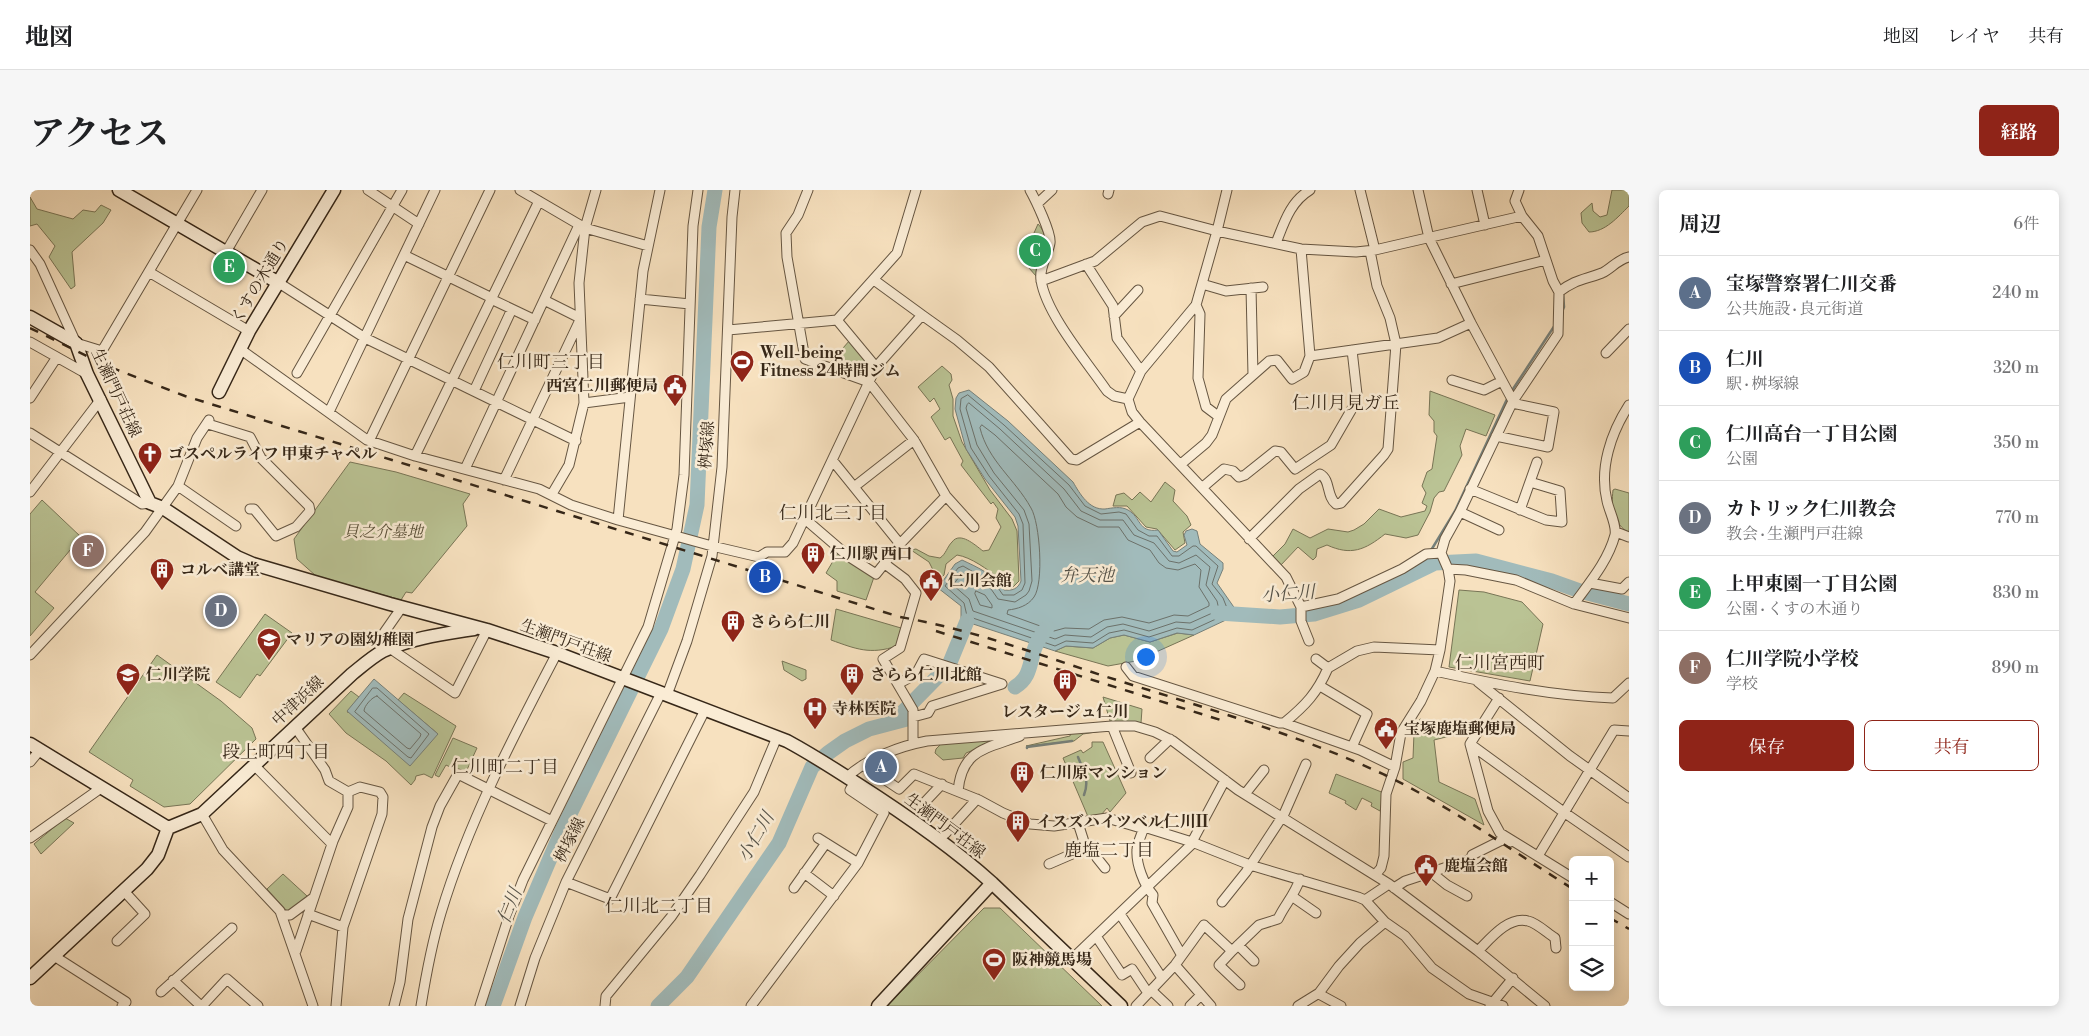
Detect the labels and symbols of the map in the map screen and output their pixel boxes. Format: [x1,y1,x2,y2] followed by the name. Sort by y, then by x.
[1019,232,1051,270] pin: C
[227,235,293,327] street label: くすの木通り
[213,248,245,286] pin: E
[759,343,900,381] place label: Well-being Fitness 24時間ジム
[87,345,145,441] street label: 生瀬門戸荘線
[729,349,755,383] sports icon: Well-being Fitness 24時間ジム
[497,351,605,374] district label: 仁川町三丁目
[662,373,688,407] public building icon: 西宮仁川郵便局
[546,376,658,396] place label: 西宮仁川郵便局
[1292,392,1400,415] district label: 仁川月見ガ丘
[695,420,719,470] street label: 桝塚線
[137,441,163,475] church icon: ゴスペルライフ 甲東チャペル
[168,444,377,464] place label: ゴスペルライフ 甲東チャペル
[779,502,887,525] district label: 仁川北三丁目
[343,522,425,542] park label: 貝之介墓地
[72,532,104,570] pin: F
[800,541,826,575] building icon: 仁川駅 西口
[830,544,913,564] place label: 仁川駅 西口
[149,557,175,591] building icon: コルベ講堂
[749,558,781,596] pin: B
[180,560,260,580] place label: コルベ講堂
[1060,564,1116,587] water label: 弁天池
[918,568,944,602] public building icon: 仁川会館
[948,571,1012,591] place label: 仁川会館
[1260,581,1318,607] water label: 小仁川
[205,592,237,630] pin: D
[720,609,746,643] building icon: さらら仁川
[750,612,830,632] place label: さらら仁川
[517,615,615,667] street label: 生瀬門戸荘線
[256,627,282,661] school or university icon: マリアの園幼稚園
[286,630,414,650] place label: マリアの園幼稚園
[1133,644,1159,670] your location
[1455,652,1545,675] district label: 仁川宮西町
[115,662,141,696] school or university icon: 仁川学院
[839,662,865,696] building icon: さらら仁川北館
[146,665,210,685] place label: 仁川学院
[870,665,982,685] place label: さらら仁川北館
[1052,668,1078,702] building icon: レスタージュ仁川
[268,672,328,730] street label: 中津浜線
[802,696,828,730] hospital icon: 寺林医院
[832,699,896,719] place label: 寺林医院
[1002,702,1128,722] place label: レスタージュ仁川
[1373,716,1399,750] public building icon: 宝塚鹿塩郵便局
[1404,719,1516,739] place label: 宝塚鹿塩郵便局
[222,741,330,764] district label: 段上町四丁目
[865,748,897,786] pin: A
[451,756,559,779] district label: 仁川町二丁目
[1009,760,1035,794] building icon: 仁川原マンション
[1040,763,1167,783] place label: 仁川原マンション
[901,789,989,863] street label: 生瀬門戸荘線
[733,806,780,866] water label: 小仁川
[1005,809,1031,843] building icon: イスズハイツベル仁川II
[1036,812,1208,832] place label: イスズハイツベル仁川II
[550,814,590,866] street label: 桝塚線
[1064,839,1154,862] district label: 鹿塩二丁目
[1413,853,1439,887] public building icon: 鹿塩会館
[1444,856,1508,876] place label: 鹿塩会館
[493,883,528,927] water label: 仁川
[605,895,713,918] district label: 仁川北二丁目
[981,947,1007,981] sports icon: 阪神競馬場
[1012,950,1092,970] place label: 阪神競馬場

